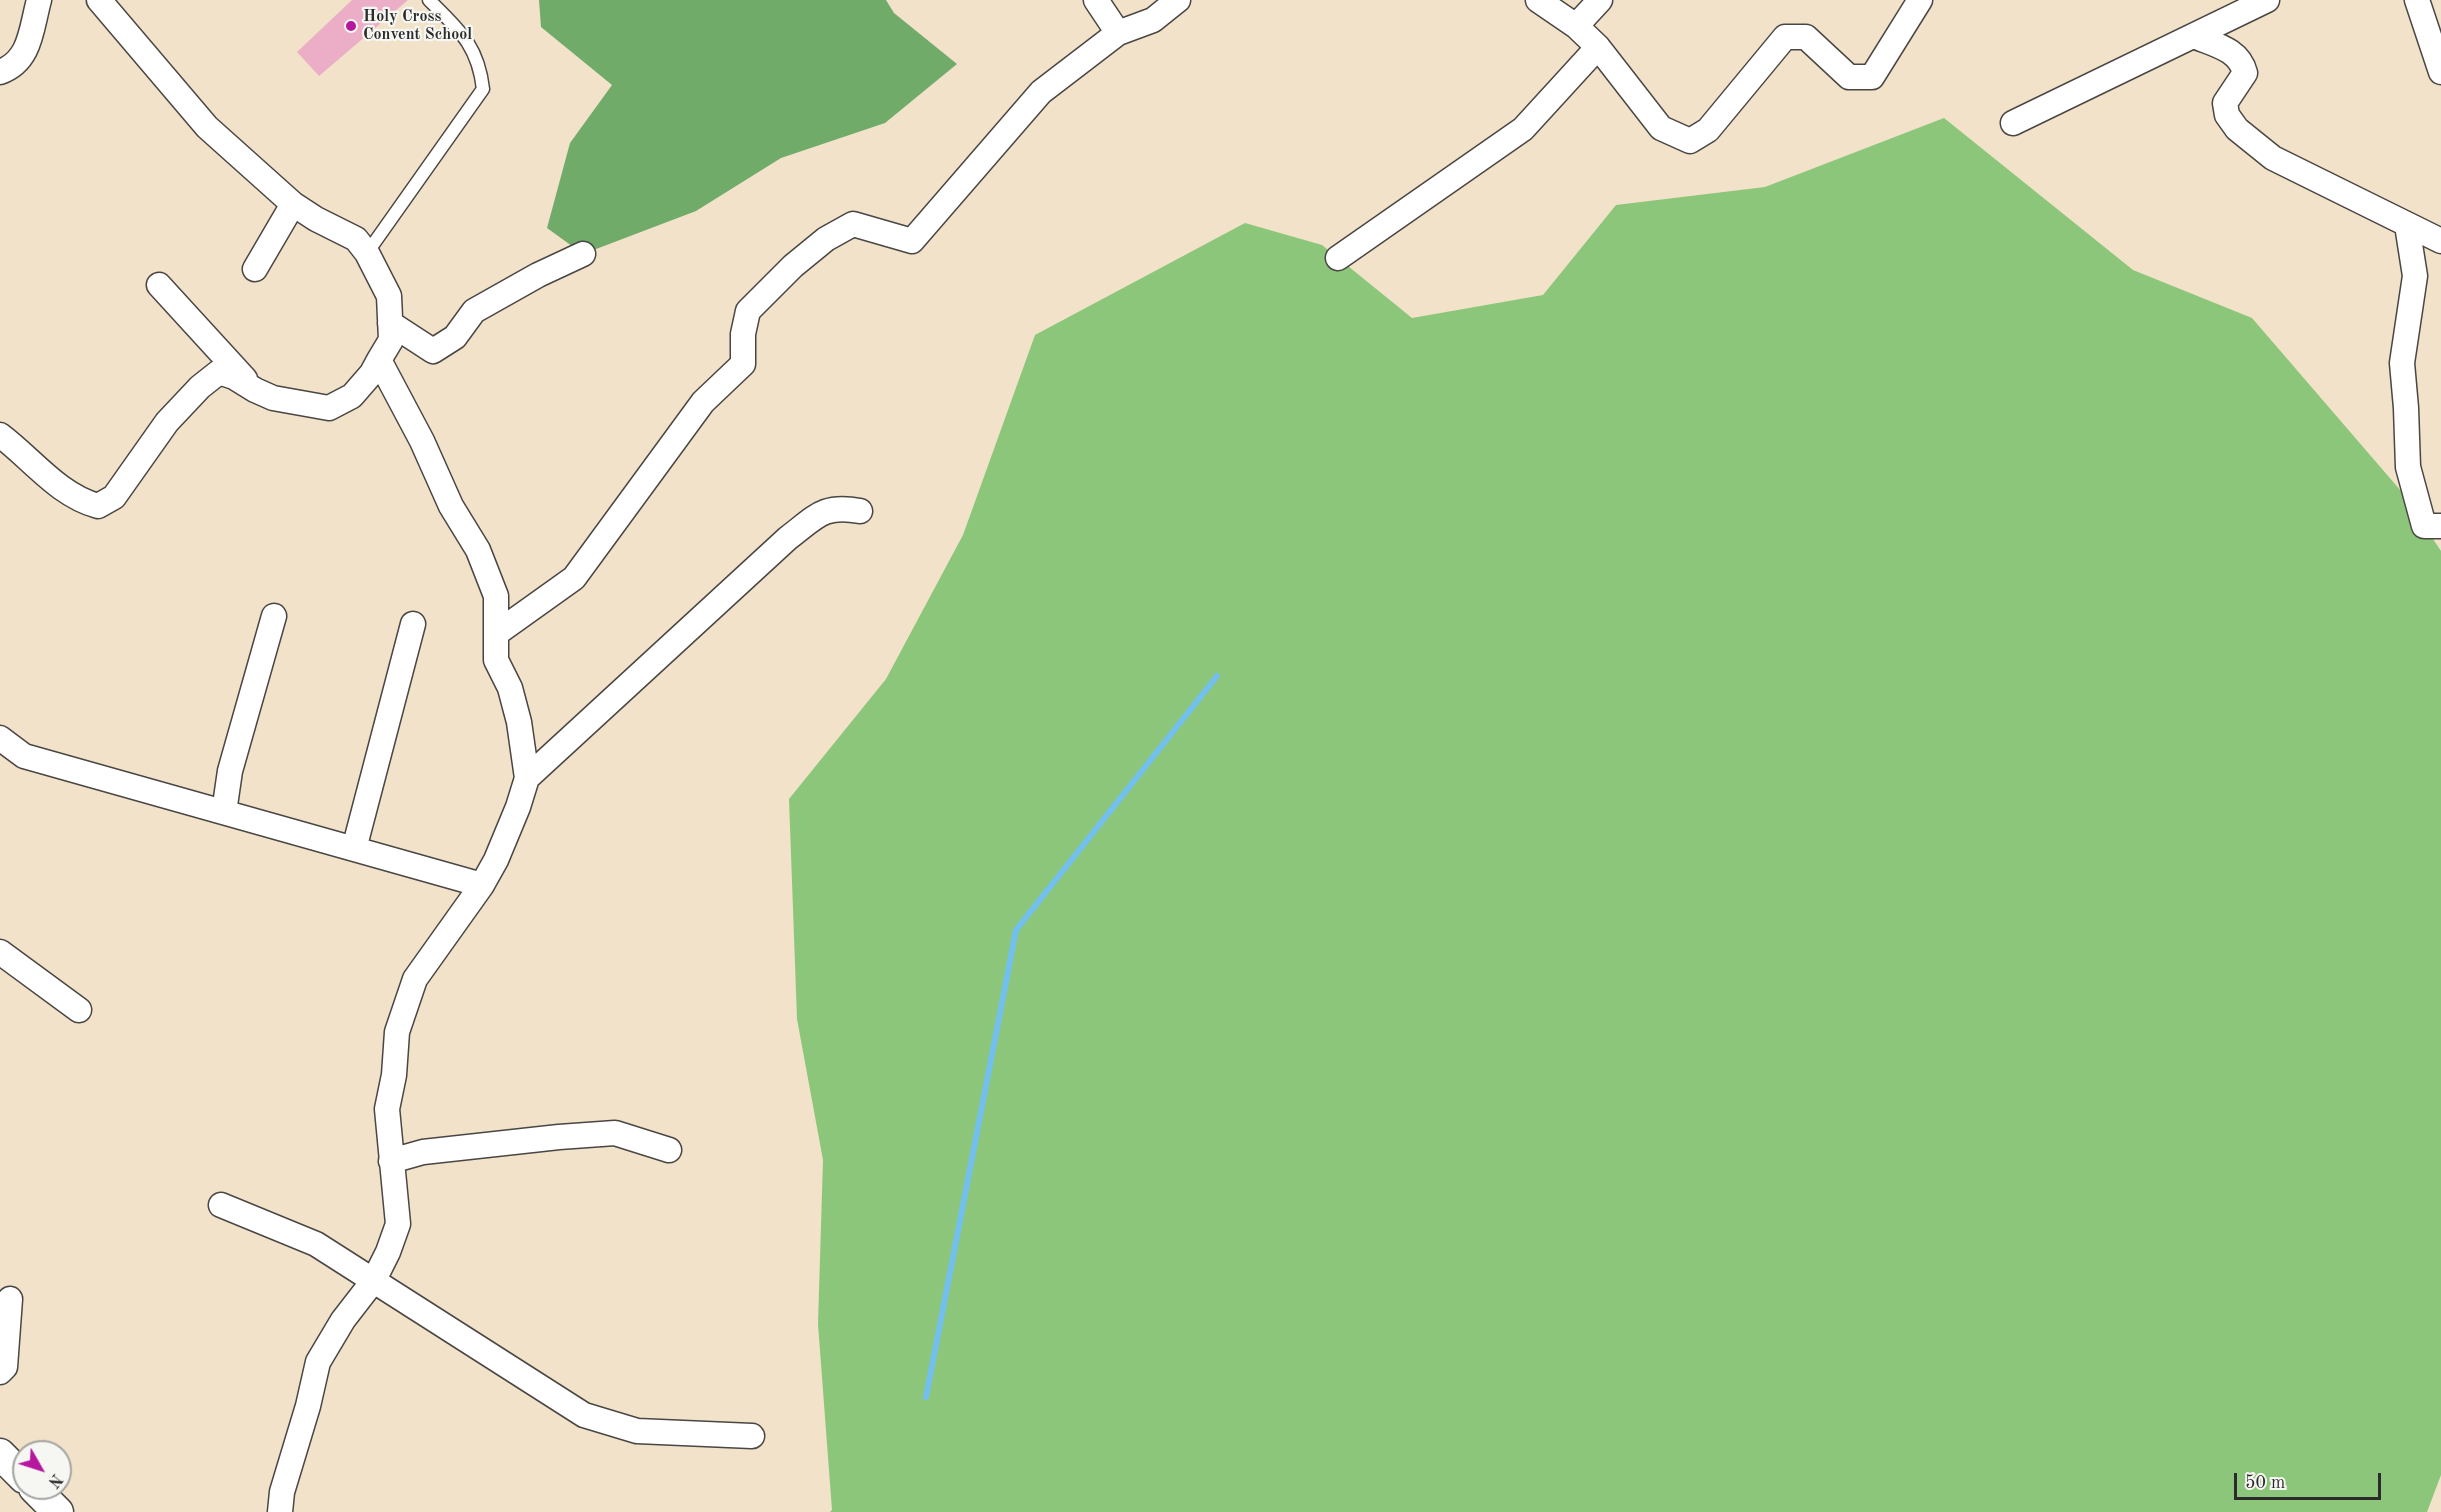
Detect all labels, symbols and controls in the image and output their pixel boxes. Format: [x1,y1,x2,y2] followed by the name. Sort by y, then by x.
[363,7,472,45] place label: Holy Cross Convent School
[344,19,358,33] marker: Holy Cross Convent School
[12,1440,72,1500] north arrow
[2237,1461,2384,1499] scale bar
[44,1470,65,1490] text: N
[2245,1474,2285,1492] text: 50 m

